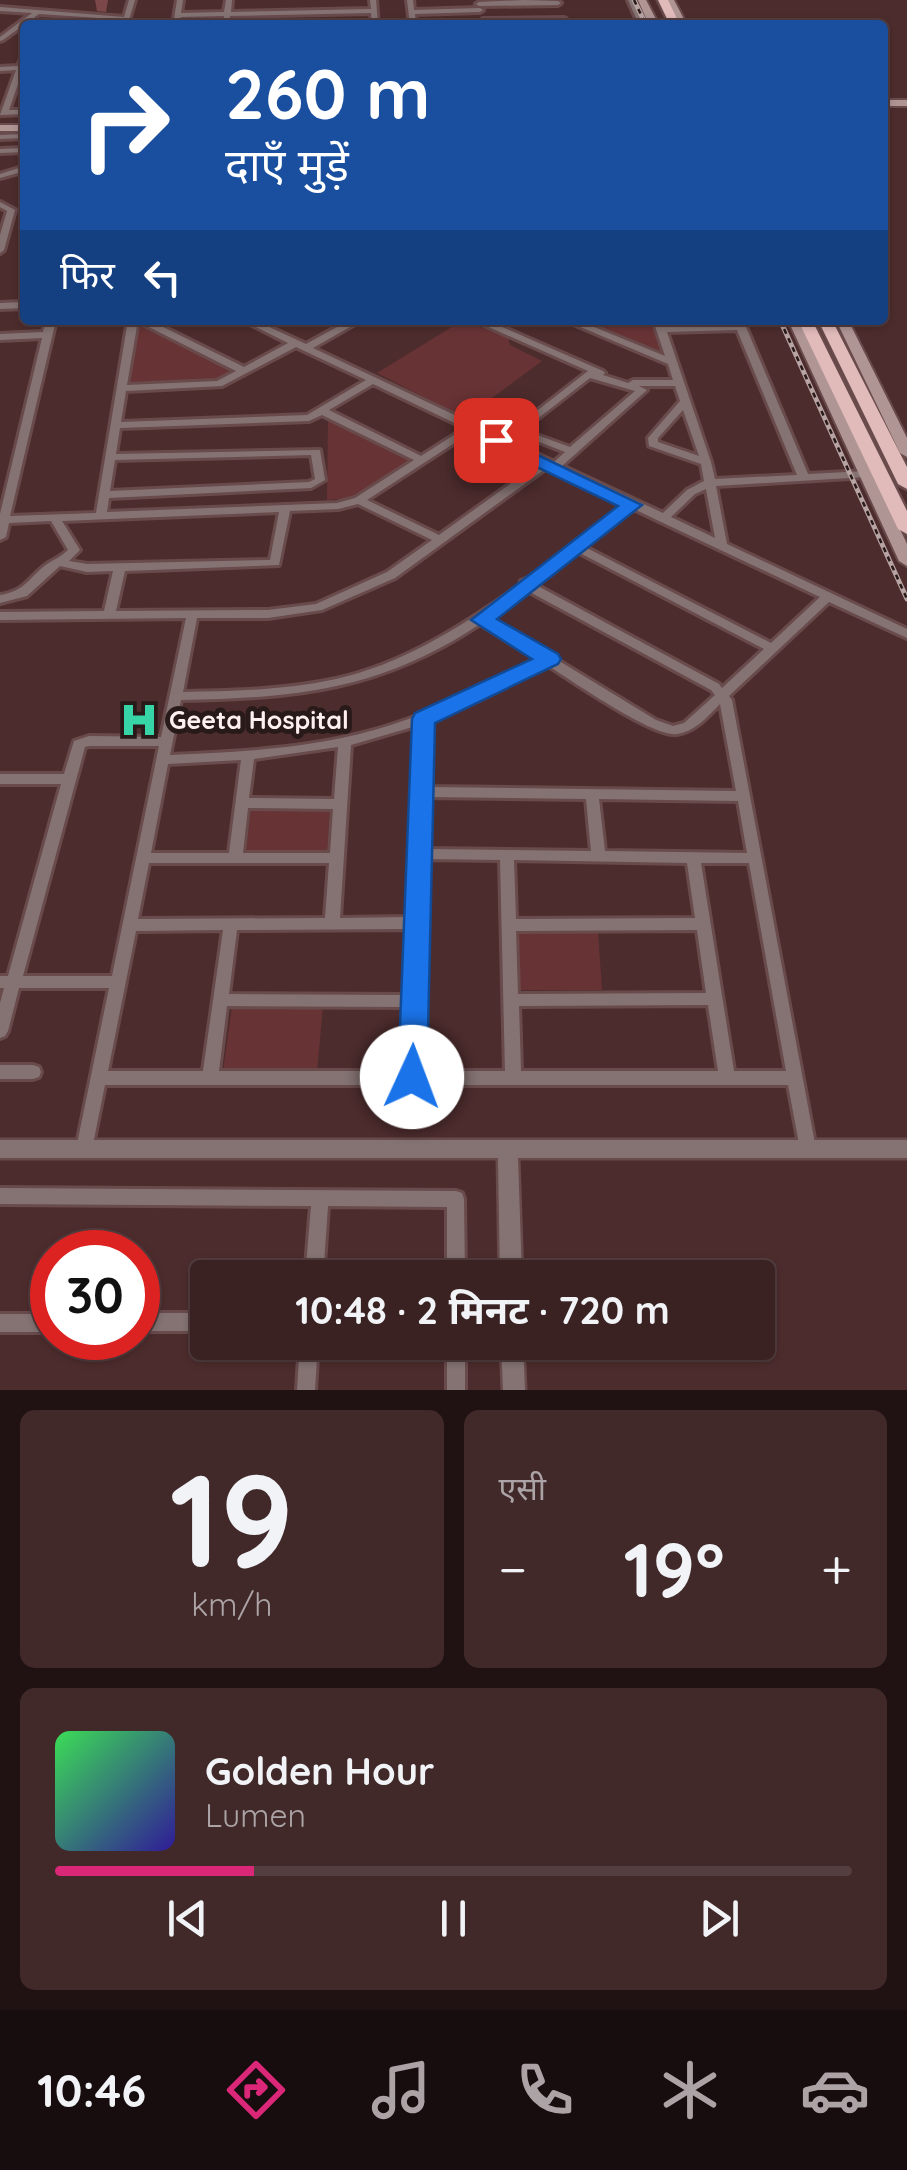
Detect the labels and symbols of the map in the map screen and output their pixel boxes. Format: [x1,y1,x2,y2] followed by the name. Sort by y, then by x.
[454,398,539,483] pin
[118,699,160,741] hospital icon: Geeta Hospital
[169,704,349,735] place label: Geeta Hospital
[360,1025,464,1129] position arrow
[30,1230,160,1360] speed limit sign: 30

